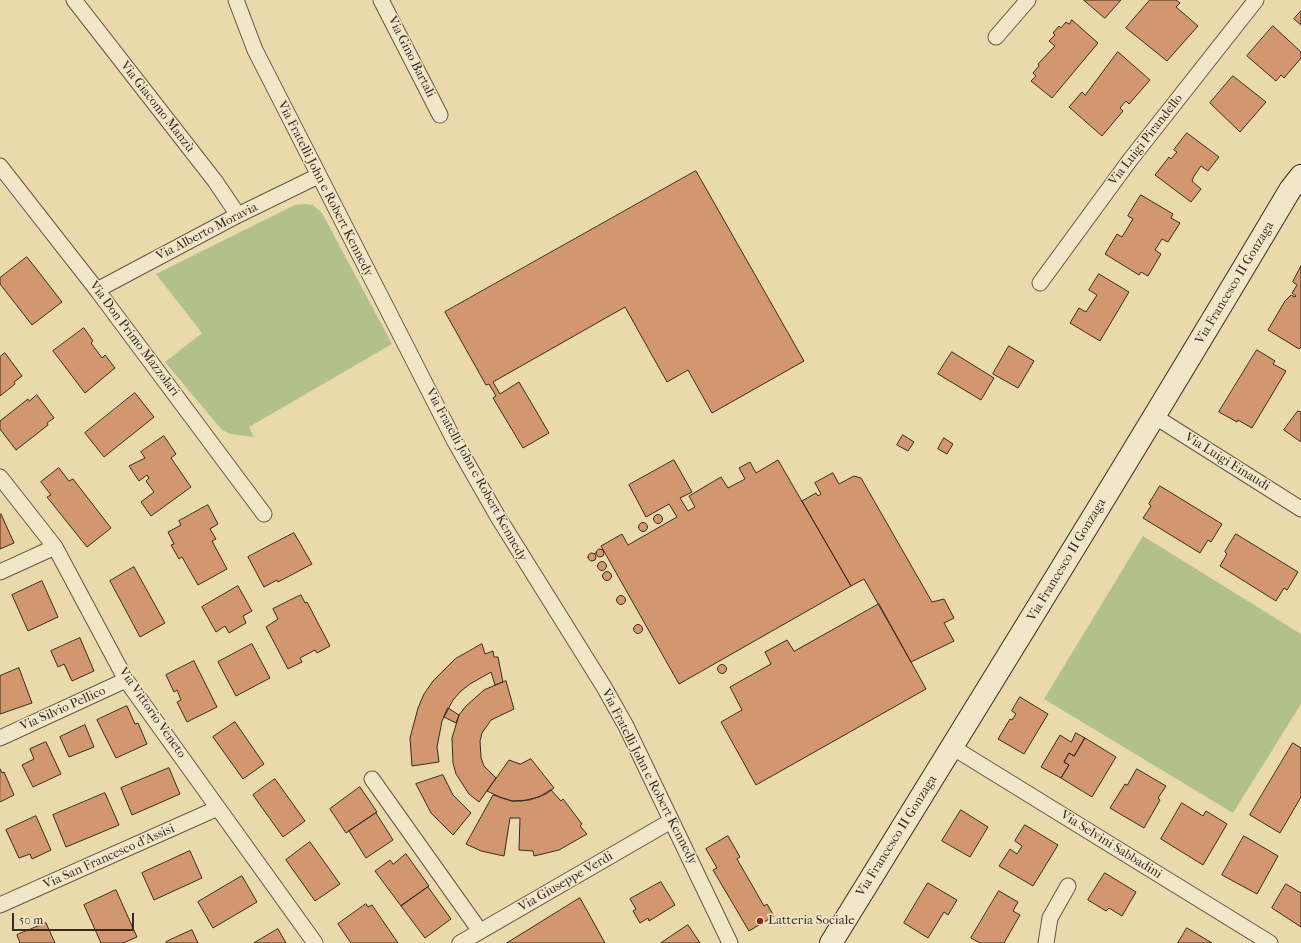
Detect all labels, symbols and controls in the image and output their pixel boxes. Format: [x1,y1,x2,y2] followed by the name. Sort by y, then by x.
[384,14,438,100] street label: Via Gino Bartali
[117,58,197,156] street label: Via Giacomo Manzù
[1106,91,1186,189] street label: Via Luigi Pirandello
[274,98,376,280] street label: Via Fratelli John e Robert Kennedy
[154,200,260,264] street label: Via Alberto Moravia
[1192,219,1278,347] street label: Via Francesco II Gonzaga
[86,278,182,400] street label: Via Don Primo Mazzolari
[422,386,530,564] street label: Via Fratelli John e Robert Kennedy
[1182,430,1272,494] street label: Via Luigi Einaudi
[1024,496,1110,624] street label: Via Francesco II Gonzaga
[115,665,189,761] street label: Via Vittorio Veneto
[18,683,108,735] street label: Via Silvio Pellico
[598,686,700,868] street label: Via Fratelli John e Robert Kennedy
[853,772,941,900] street label: Via Francesco II Gonzaga
[1057,807,1165,883] street label: Via Selvini Sabbadini
[41,821,177,893] street label: Via San Francesco d'Assisi
[516,849,616,915] street label: Via Giuseppe Verdi
[14,905,136,931] scale bar
[19,913,43,927] text: 50 m
[768,913,855,929] place label: Latteria Sociale
[755,916,765,926] marker: Latteria Sociale

